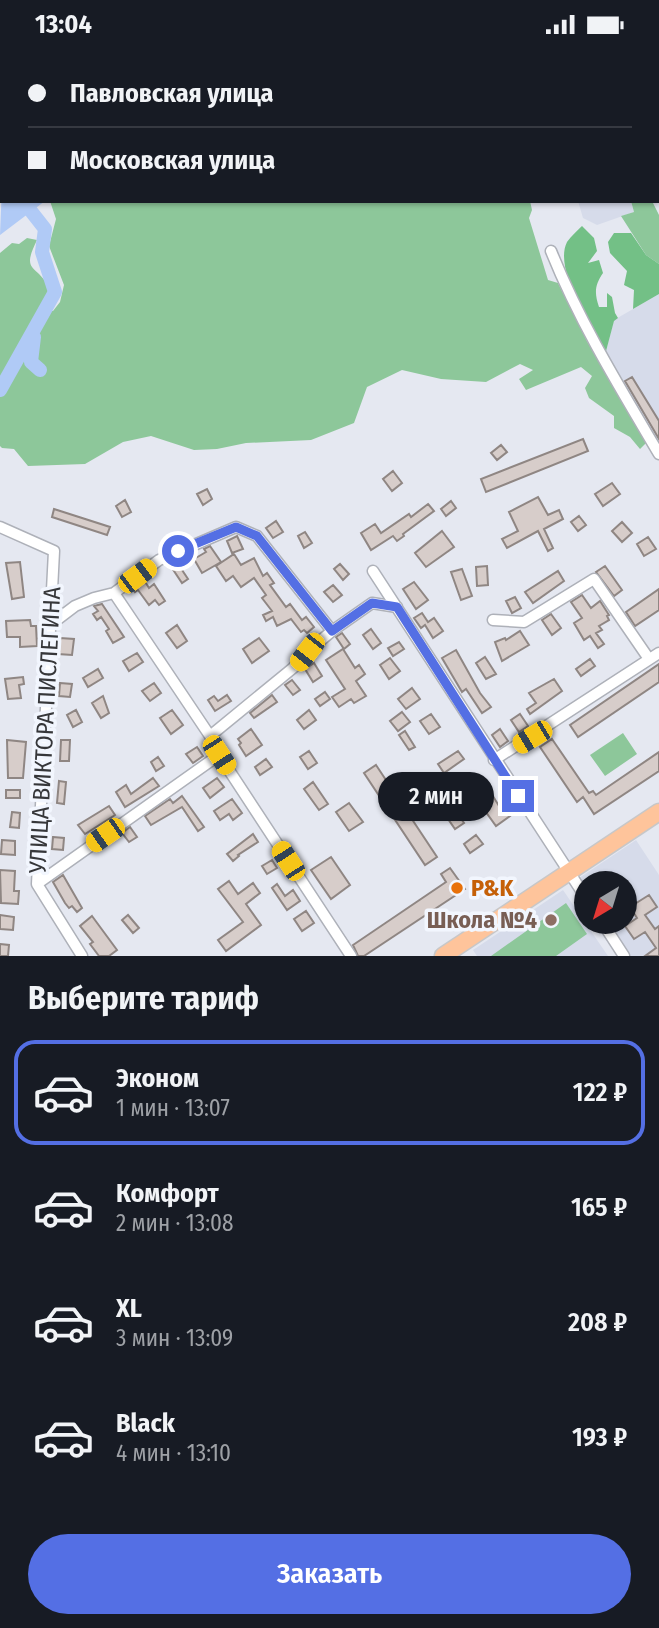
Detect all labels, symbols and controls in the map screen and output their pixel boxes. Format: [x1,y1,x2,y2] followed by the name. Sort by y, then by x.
[35,9,92,40] text: 13:04
[70,78,273,109] text: Павловская улица
[70,145,275,176] text: Московская улица
[162,535,194,567] route start
[114,555,161,597] car
[23,585,67,875] street label: УЛИЦА ВИКТОРА ПИСЛЕГИНА
[286,629,329,675] car
[509,717,556,757] car
[199,732,240,778] car
[378,771,494,821] callout: 2 мин
[502,780,534,812] route end
[409,782,463,810] text: 2 мин
[82,814,129,856] car
[268,838,309,884] car
[574,871,637,935] north arrow
[574,871,637,934] map controls
[471,874,515,902] place label: P&K
[449,880,465,896] marker: P&K
[427,906,537,934] place label: Школа №4
[543,912,559,928] marker: Школа №4
[28,979,259,1017] text: Выберите тариф
[32,1061,95,1124] icon: car
[116,1063,199,1094] text: Эконом
[573,1077,627,1108] text: 122 ₽
[116,1094,230,1122] text: 1 мин · 13:07
[32,1176,95,1239] icon: car
[116,1178,219,1209] text: Комфорт
[571,1192,627,1223] text: 165 ₽
[116,1209,234,1237] text: 2 мин · 13:08
[32,1291,95,1354] icon: car
[116,1293,142,1324] text: XL
[568,1307,627,1338] text: 208 ₽
[116,1324,233,1352] text: 3 мин · 13:09
[32,1406,95,1469] icon: car
[116,1408,175,1439] text: Black
[572,1422,627,1453] text: 193 ₽
[116,1439,231,1467] text: 4 мин · 13:10
[28,1534,631,1614] button: Заказать

